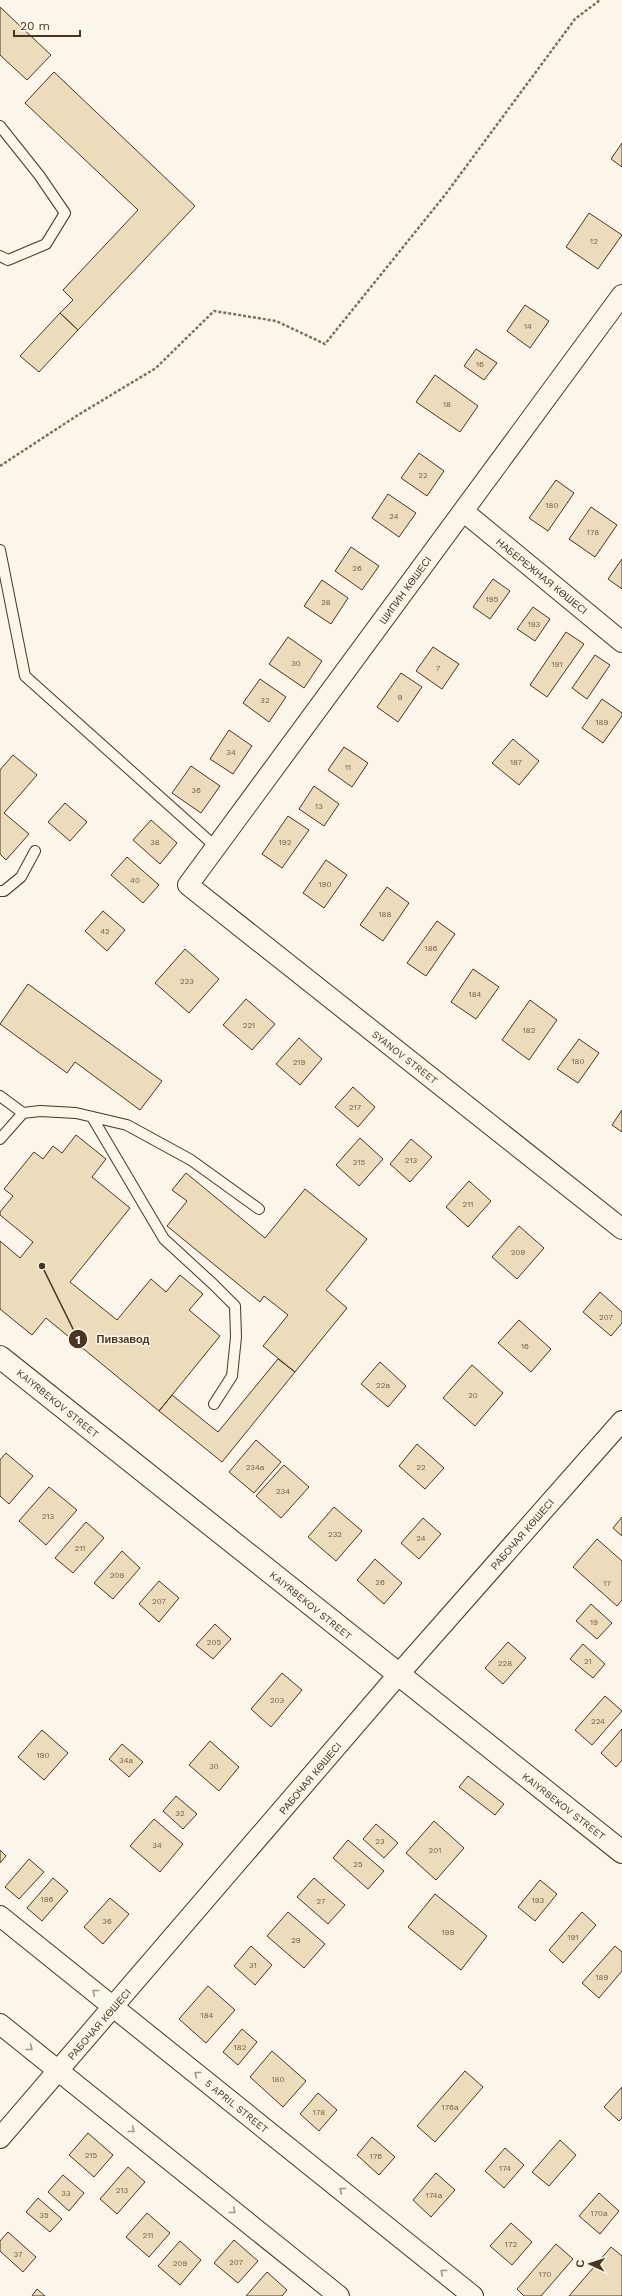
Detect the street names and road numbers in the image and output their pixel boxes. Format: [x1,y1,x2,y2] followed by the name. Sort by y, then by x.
[494,536,589,616] street label: НАБЕРЕЖНАЯ КӨШЕСІ
[377,554,434,626] street label: ШИПИН КӨШЕСІ
[370,1029,439,1086] street label: SYANOV STREET
[15,1367,101,1440] street label: KAIYRBEKOV STREET
[489,1497,556,1572] street label: РАБОЧАЯ КӨШЕСІ
[268,1569,354,1642] street label: KAIYRBEKOV STREET
[277,1740,344,1816] street label: РАБОЧАЯ КӨШЕСІ
[520,1771,607,1842] street label: KAIYRBEKOV STREET
[66,1987,133,2062] street label: РАБОЧАЯ КӨШЕСІ
[203,2078,270,2135] street label: 5 APRIL STREET

